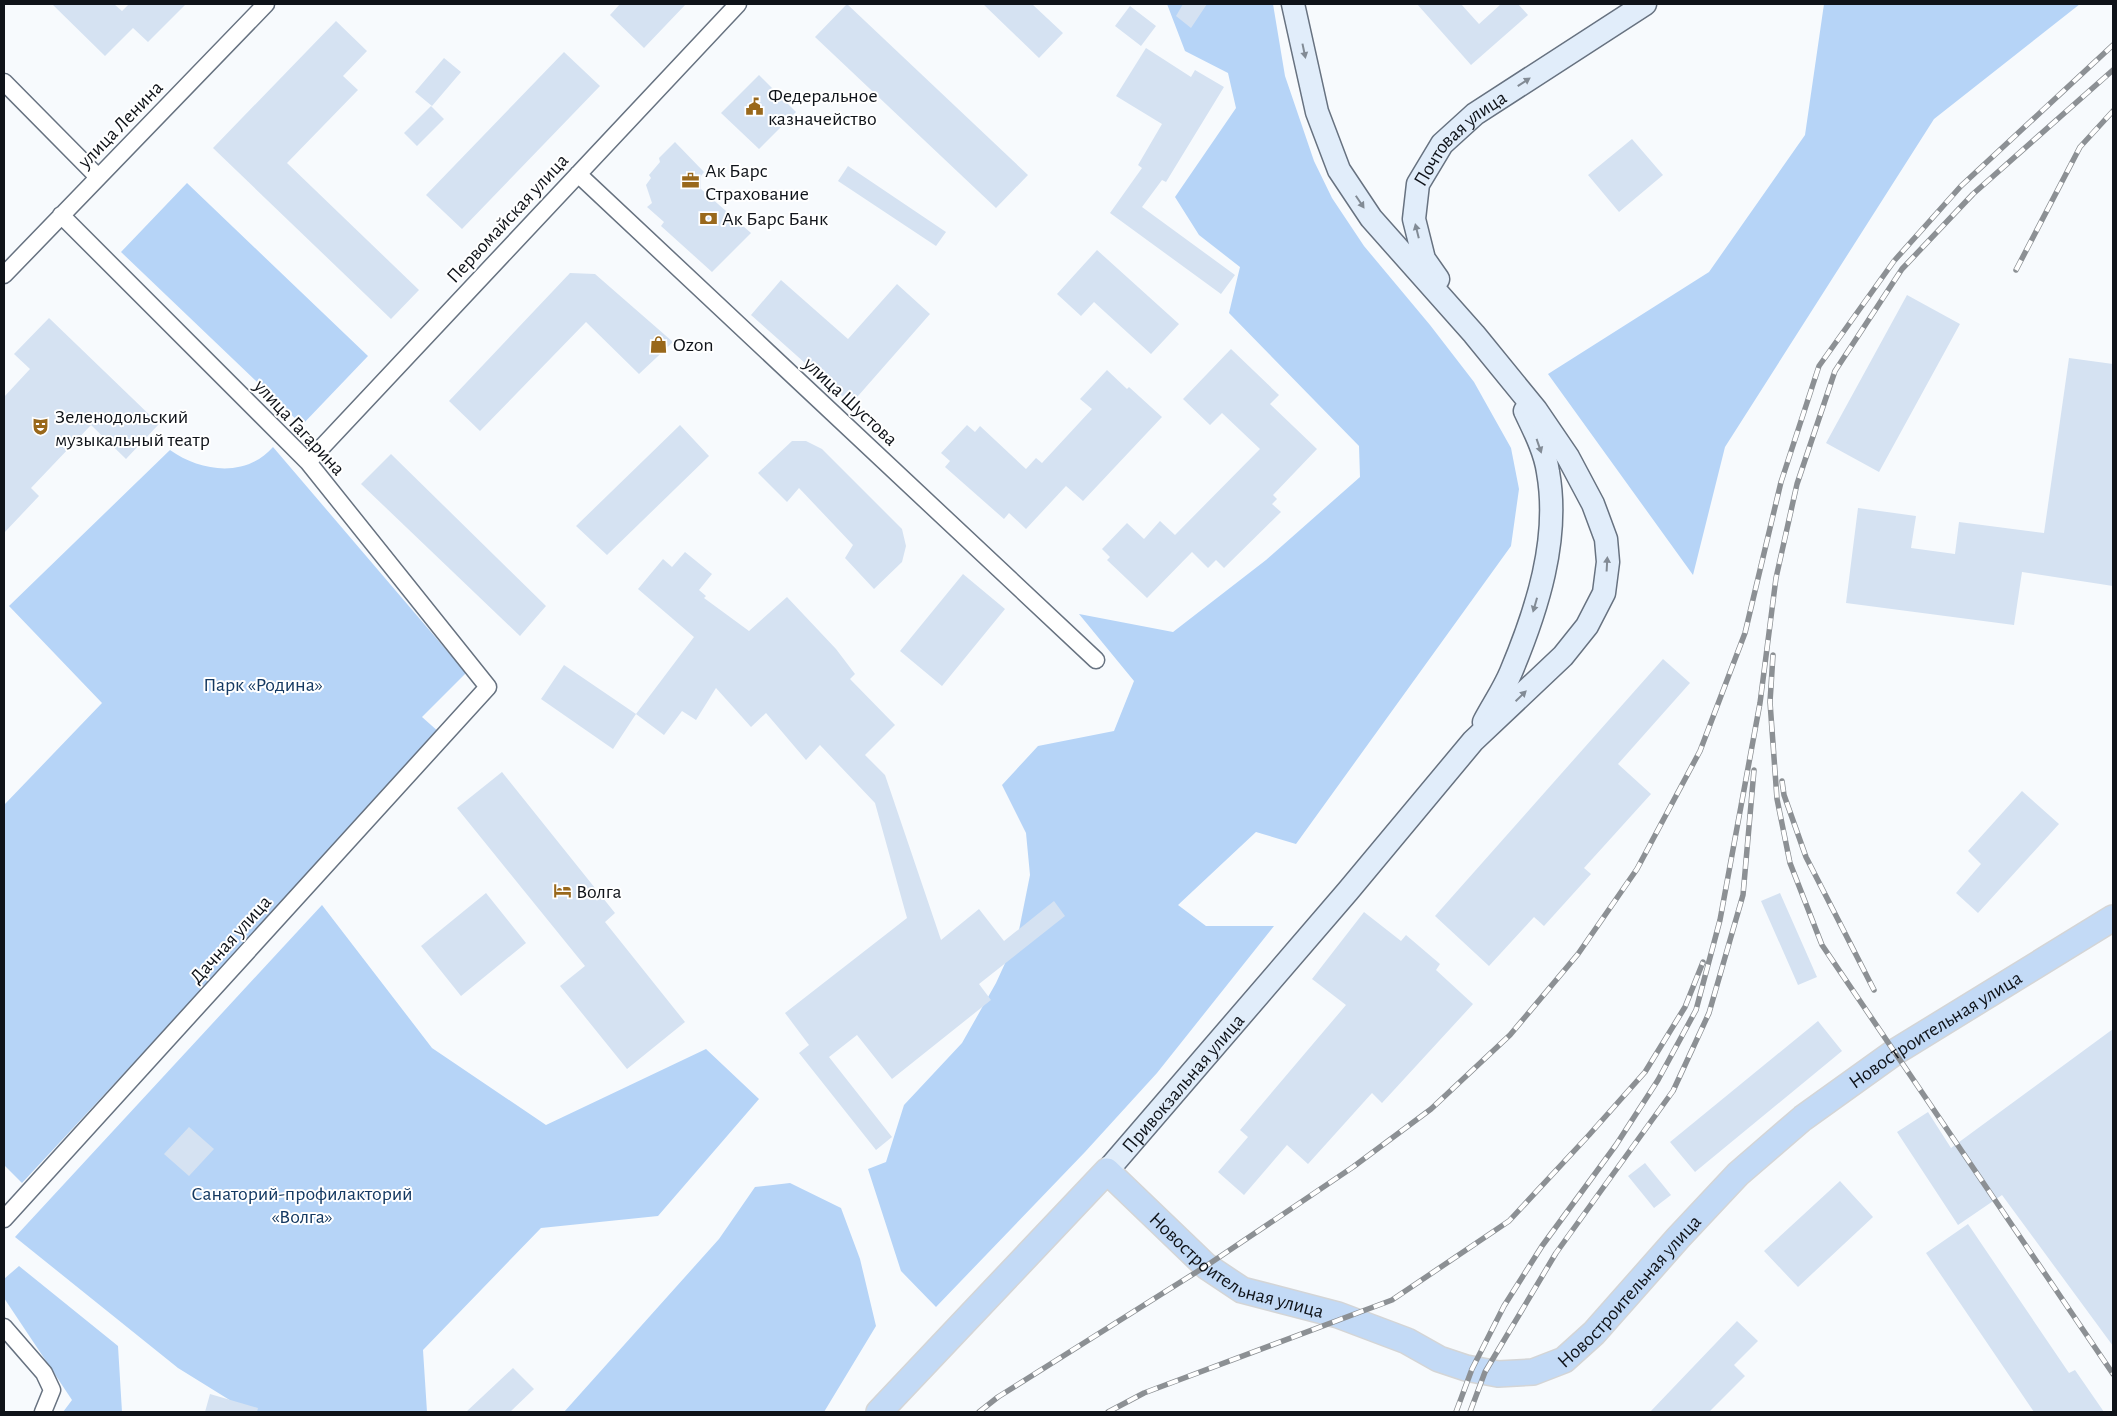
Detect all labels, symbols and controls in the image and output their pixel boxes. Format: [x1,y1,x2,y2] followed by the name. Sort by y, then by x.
[1300,44,1308,60] one-way arrow
[74,77,167,173] street label: улица Ленина
[1517,77,1530,87] one-way arrow
[768,86,878,129] place label: Федеральное казначейство
[1410,87,1510,190] street label: Почтовая улица
[744,97,764,117] public building icon: Федеральное казначейство
[443,150,572,287] street label: Первомайская улица
[705,161,809,204] place label: Ак Барс Страхование
[681,171,701,191] office icon: Ак Барс Страхование
[1355,195,1365,209] one-way arrow
[698,208,718,228] bank icon: Ак Барс Банк
[722,209,828,229] place label: Ак Барс Банк
[1413,224,1421,239] one-way arrow
[649,334,669,354] shop icon: Ozon
[673,335,714,355] place label: Ozon
[799,353,901,450] street label: улица Шустова
[249,375,349,479] street label: улица Гагарина
[55,407,210,450] place label: Зеленодольский музыкальный театр
[31,417,51,437] theatre icon: Зеленодольский музыкальный театр
[1536,439,1544,454] one-way arrow
[1604,555,1612,571] one-way arrow
[1531,598,1539,613] one-way arrow
[203,675,323,695] park label: Парк «Родина»
[1515,690,1527,702] one-way arrow
[552,881,572,901] hotel icon: Волга
[576,882,622,902] place label: Волга
[186,892,275,988] street label: Дачная улица
[1845,968,2026,1093] street label: Новостроительная улица
[1118,1010,1248,1157] street label: Привокзальная улица
[191,1184,413,1227] park label: Санаторий-профилакторий «Волга»
[1145,1209,1326,1322] street label: Новостроительная улица
[1554,1211,1705,1372] street label: Новостроительная улица

